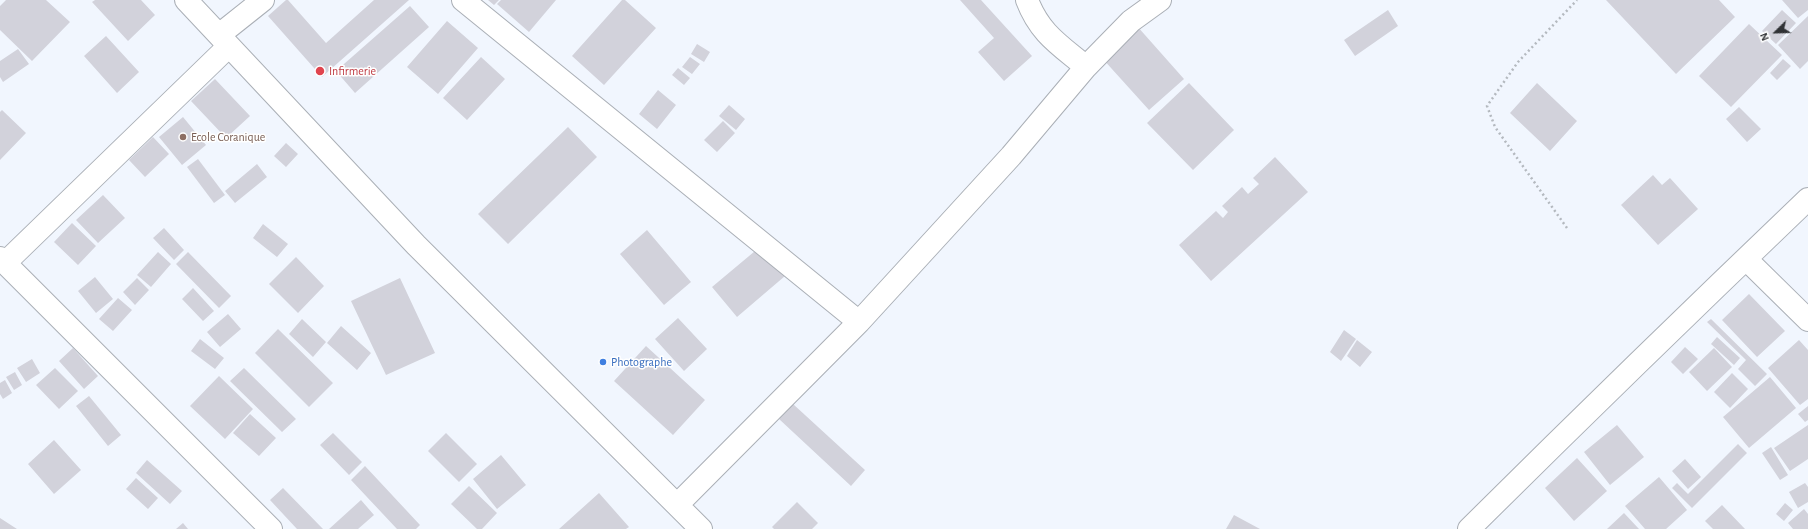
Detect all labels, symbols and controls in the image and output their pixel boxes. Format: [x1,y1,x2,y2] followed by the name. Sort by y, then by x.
[1756,12,1796,52] north arrow
[1758,31,1771,43] text: N
[329,64,376,78] place label: Infirmerie
[314,65,326,77] marker: Infirmerie
[191,130,265,144] place label: Ecole Coranique
[178,132,188,142] marker: Ecole Coranique
[611,355,672,369] place label: Photographe
[598,357,608,367] marker: Photographe

